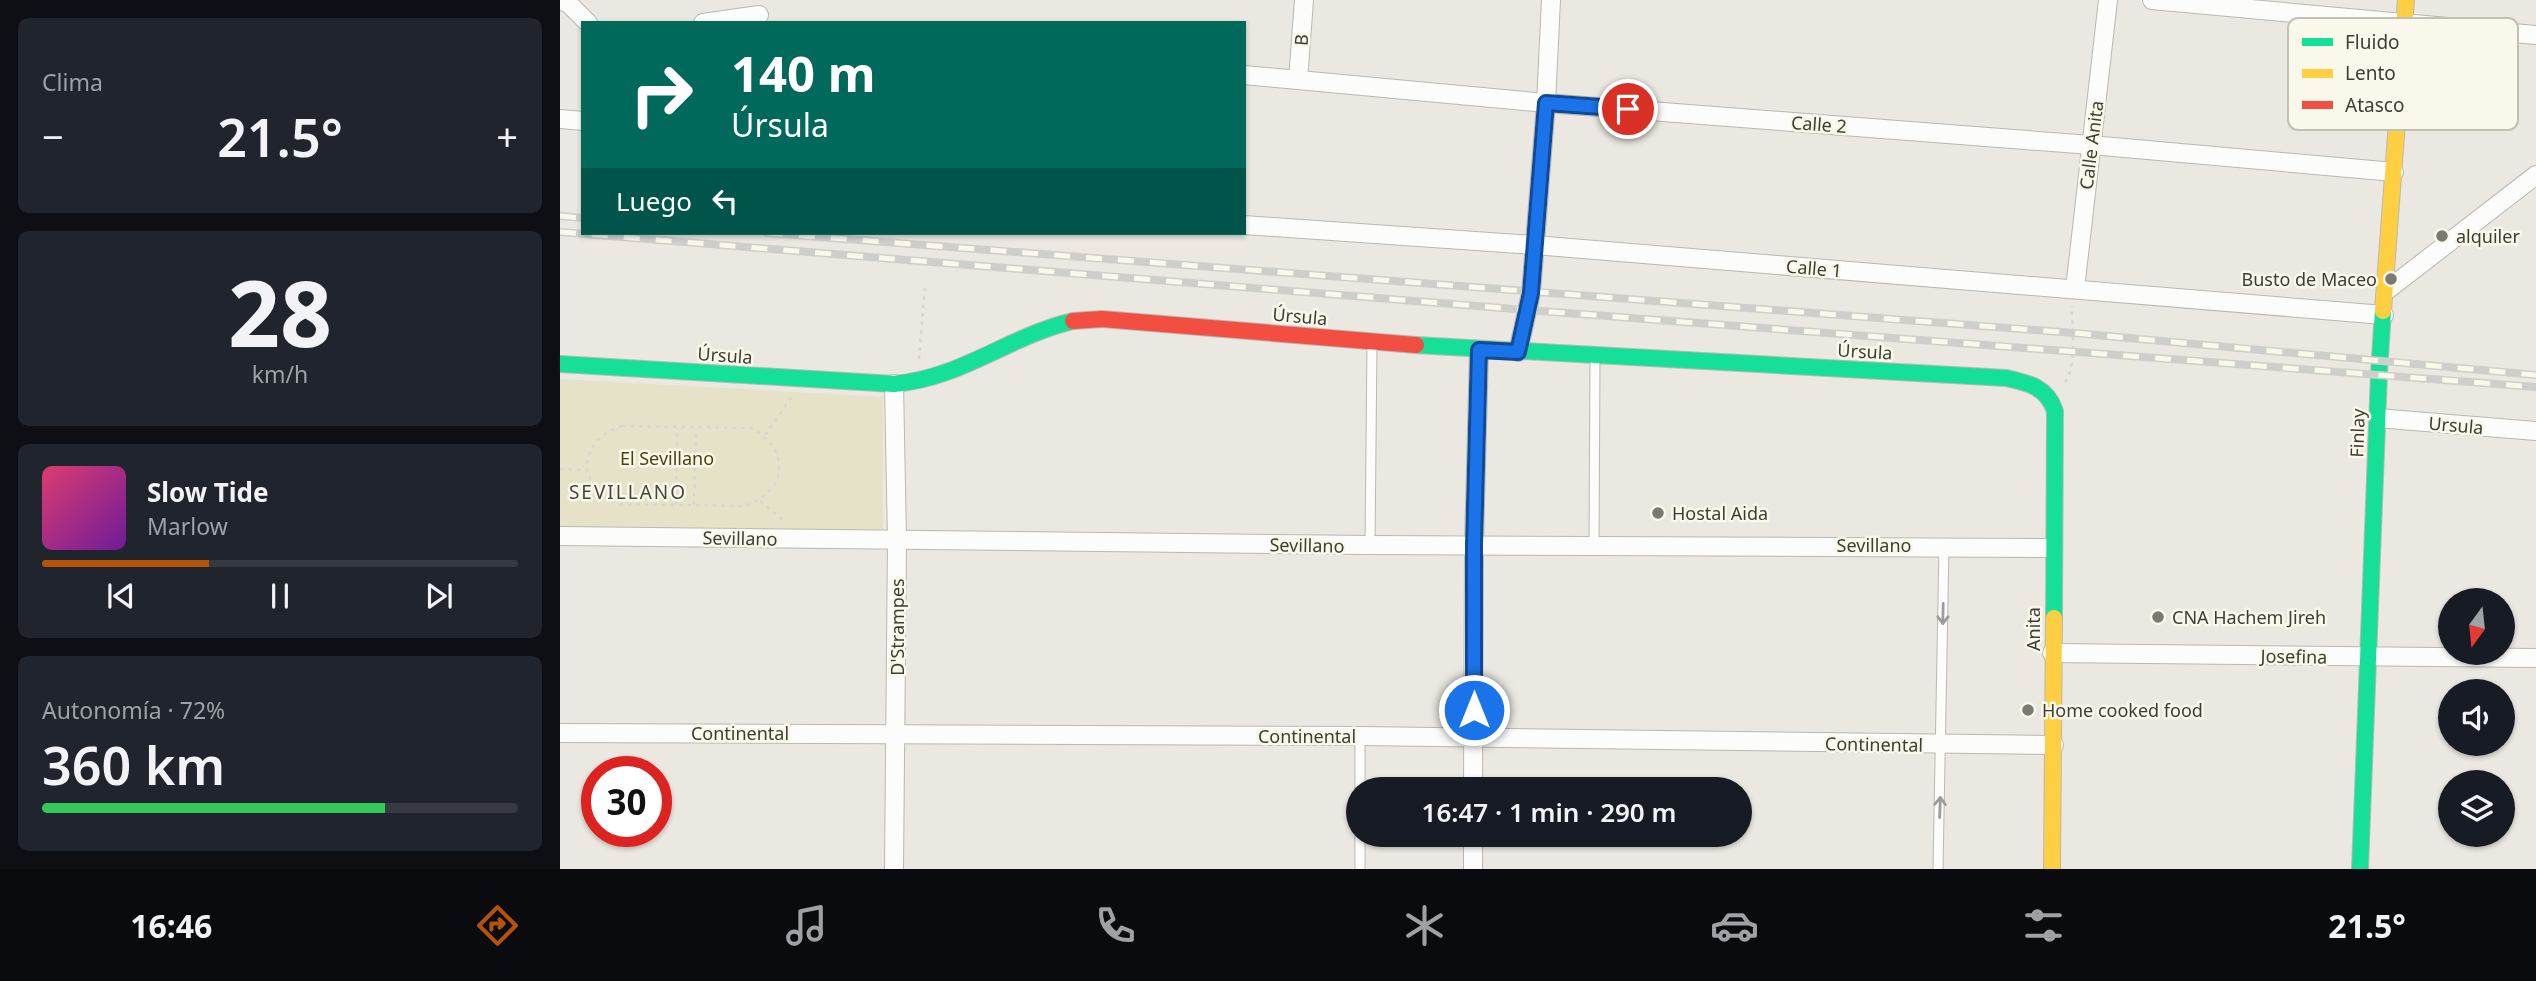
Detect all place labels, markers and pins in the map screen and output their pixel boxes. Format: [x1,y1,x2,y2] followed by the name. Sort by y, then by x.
[1598,79,1658,139] pin
[2456,224,2520,248] place label: alquiler
[2434,228,2450,244] marker: alquiler
[2241,267,2377,291] place label: Busto de Maceo
[2383,271,2399,287] marker: Busto de Maceo
[1672,501,1768,525] place label: Hostal Aida
[1650,505,1666,521] marker: Hostal Aida
[2172,605,2326,629] place label: CNA Hachem Jireh
[2150,609,2166,625] marker: CNA Hachem Jireh
[2042,698,2203,722] place label: Home cooked food
[2020,702,2036,718] marker: Home cooked food

